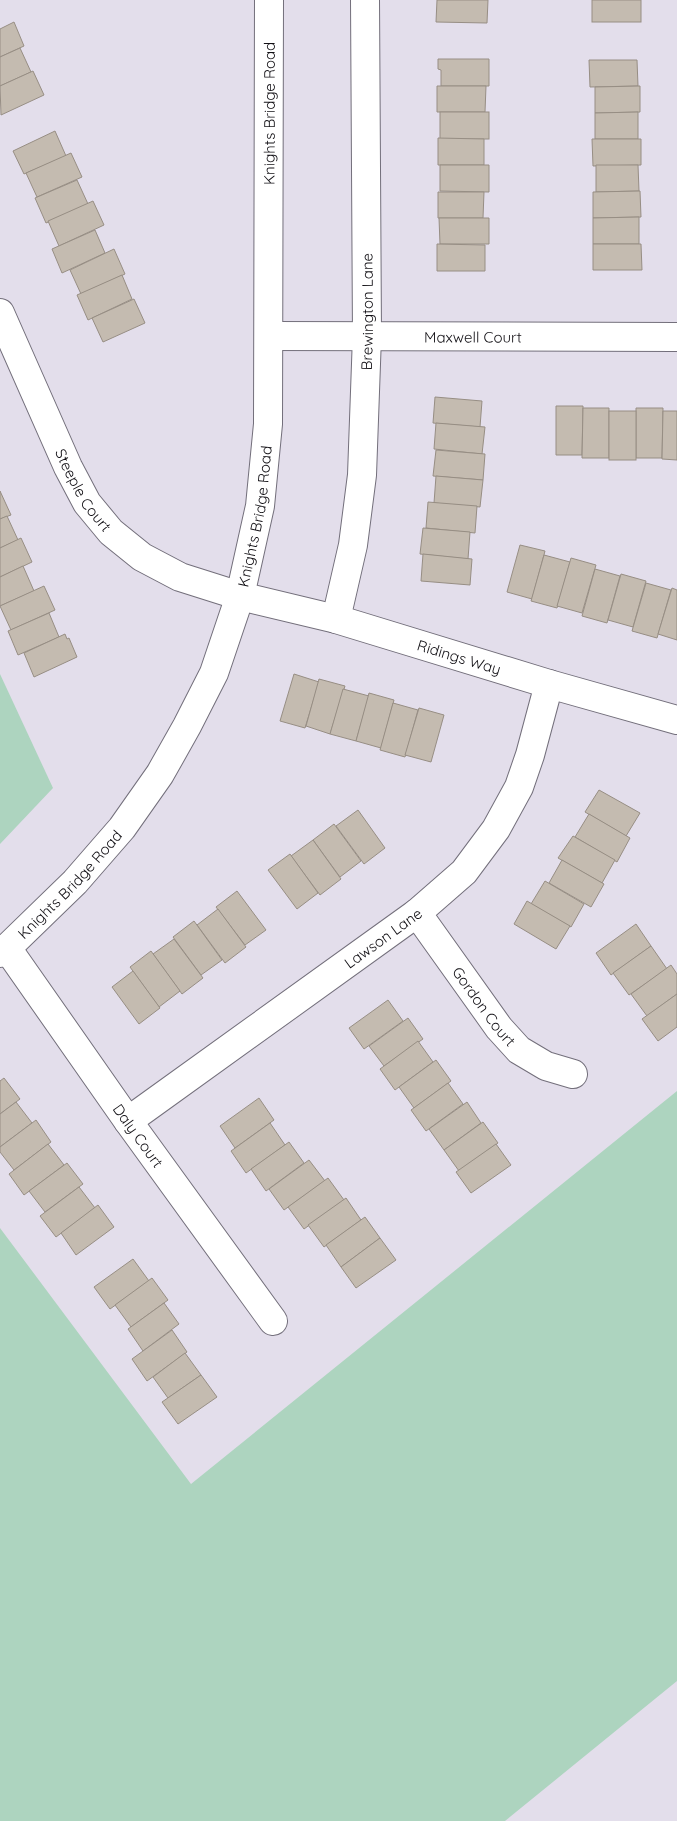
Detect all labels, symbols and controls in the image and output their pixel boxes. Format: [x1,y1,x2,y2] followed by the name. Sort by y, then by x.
[259,42,278,185] street label: Knights Bridge Road
[356,253,377,371] street label: Brewington Lane
[424,327,522,346] street label: Maxwell Court
[233,445,275,589] street label: Knights Bridge Road
[52,446,116,535] street label: Steeple Court
[415,635,503,678] street label: Ridings Way
[13,826,126,942] street label: Knights Bridge Road
[340,903,425,972] street label: Lawson Lane
[449,963,520,1050] street label: Gordon Court
[109,1100,168,1171] street label: Daly Court

